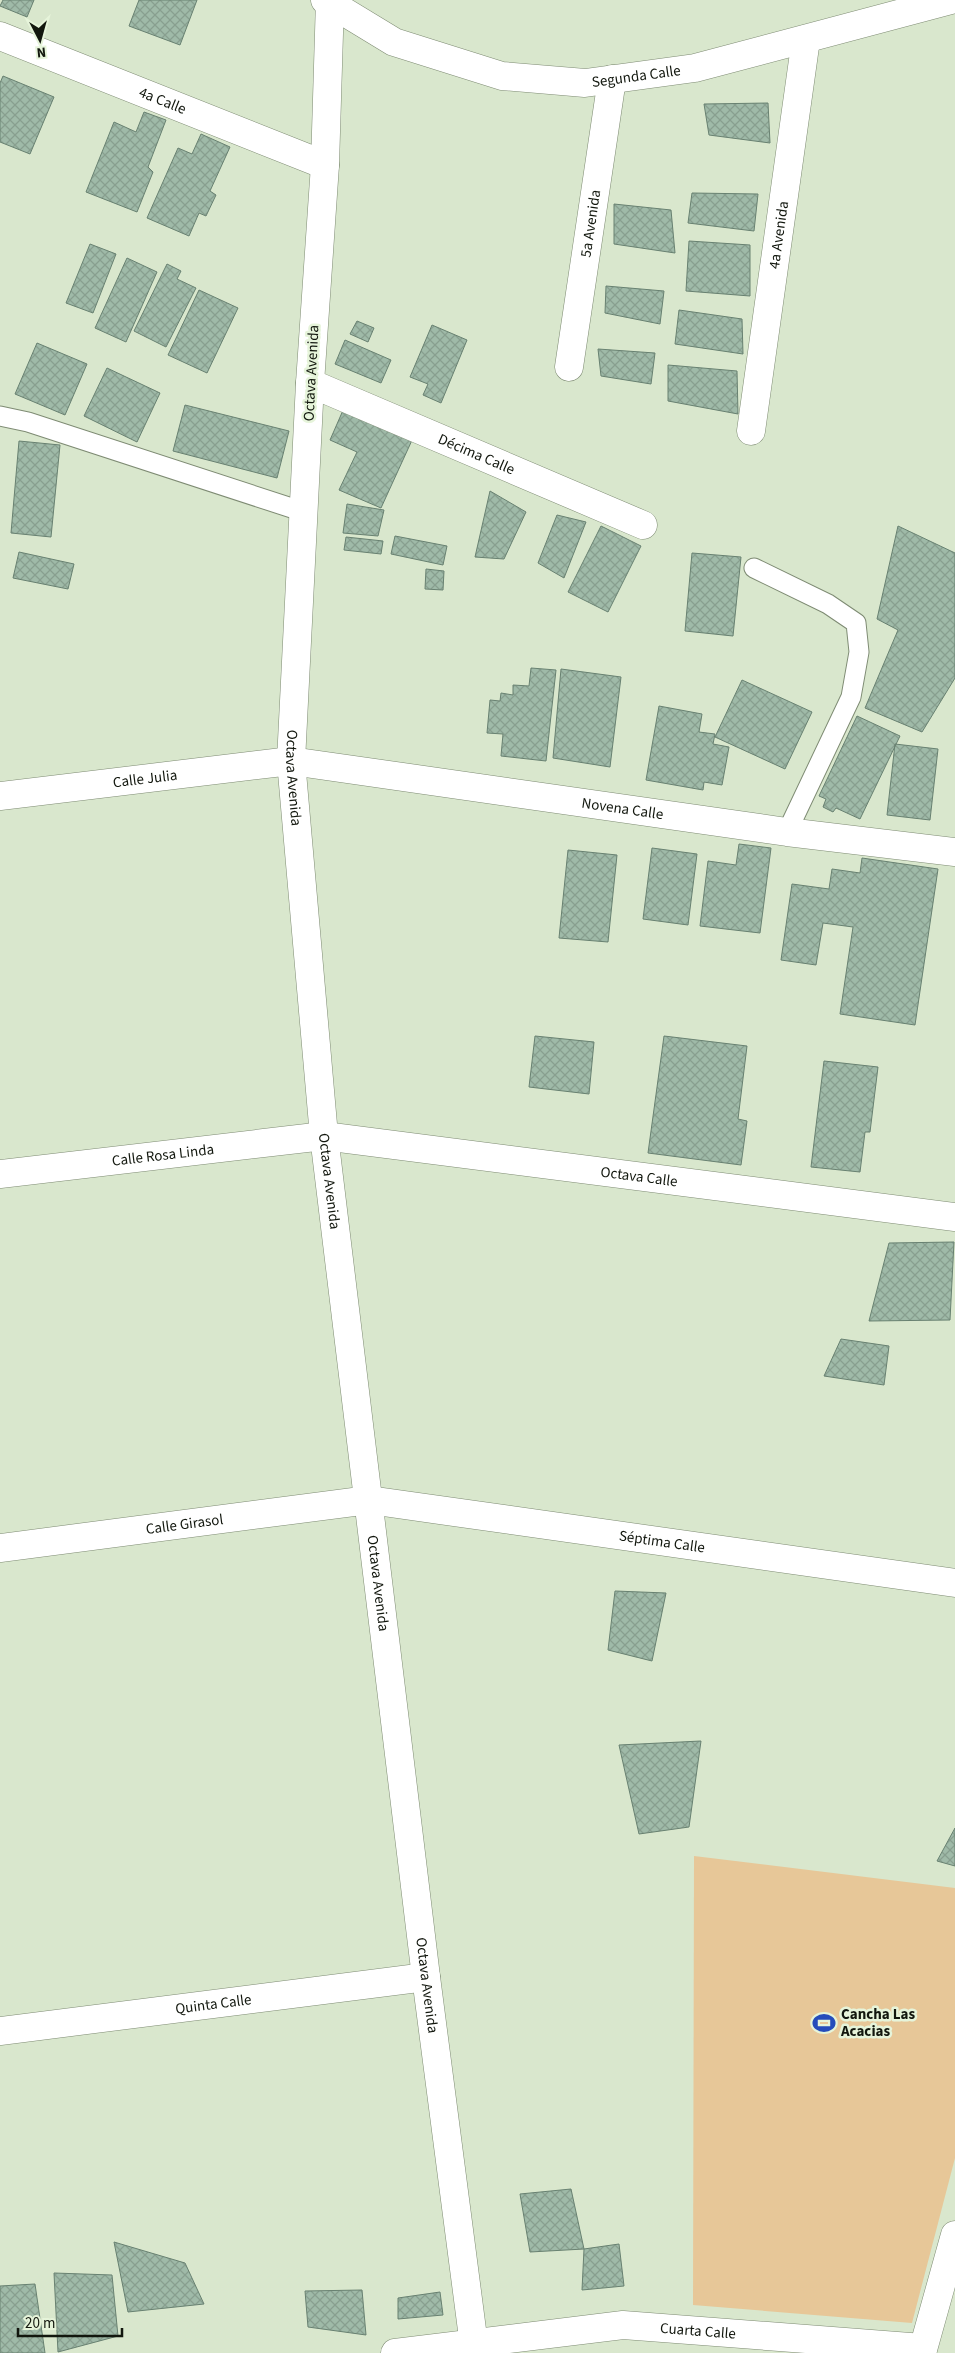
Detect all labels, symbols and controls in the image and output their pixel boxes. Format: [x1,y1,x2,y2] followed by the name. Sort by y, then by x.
[15,15,65,65] north arrow
[36,42,47,62] text: N
[591,60,682,93] street label: Segunda Calle
[136,82,189,120] street label: 4a Calle
[575,188,606,259] street label: 5a Avenida
[764,200,794,270] street label: 4a Avenida
[298,324,325,422] street label: Octava Avenida
[435,429,518,480] street label: Décima Calle
[280,729,307,827] street label: Octava Avenida
[112,765,178,793] street label: Calle Julia
[580,793,665,825] street label: Novena Calle
[313,1132,345,1230] street label: Octava Avenida
[111,1139,215,1172] street label: Calle Rosa Linda
[599,1162,679,1192] street label: Octava Calle
[145,1509,225,1540] street label: Calle Girasol
[618,1526,706,1558] street label: Séptima Calle
[362,1534,394,1632] street label: Octava Avenida
[410,1936,443,2035] street label: Octava Avenida
[174,1989,253,2020] street label: Quinta Calle
[840,2004,915,2042] place label: Cancha Las Acacias
[811,2010,837,2036] sports icon: Cancha Las Acacias
[18,2306,121,2338] scale bar
[25,2313,55,2334] text: 20 m
[659,2318,737,2345] street label: Cuarta Calle

